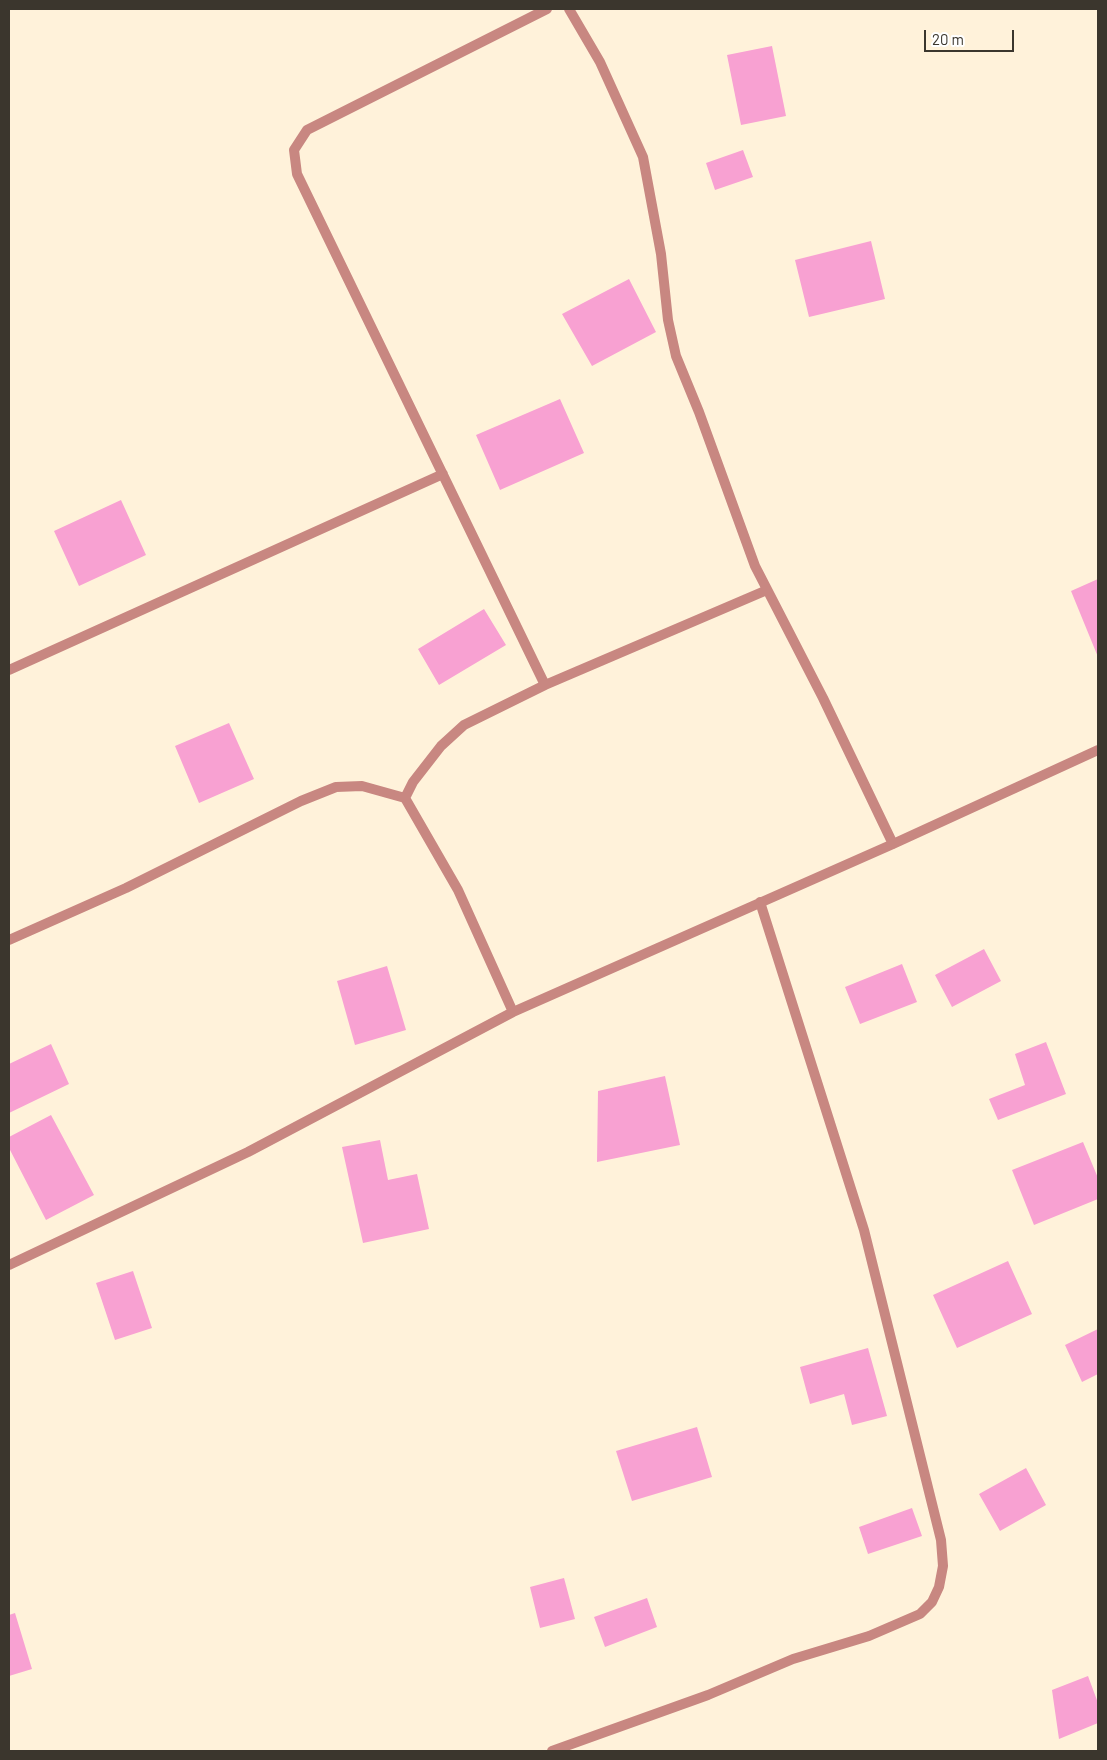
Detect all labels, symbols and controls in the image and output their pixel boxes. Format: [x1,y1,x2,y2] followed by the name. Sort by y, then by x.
[927,20,1017,52] scale bar
[932,30,964,48] text: 20 m

